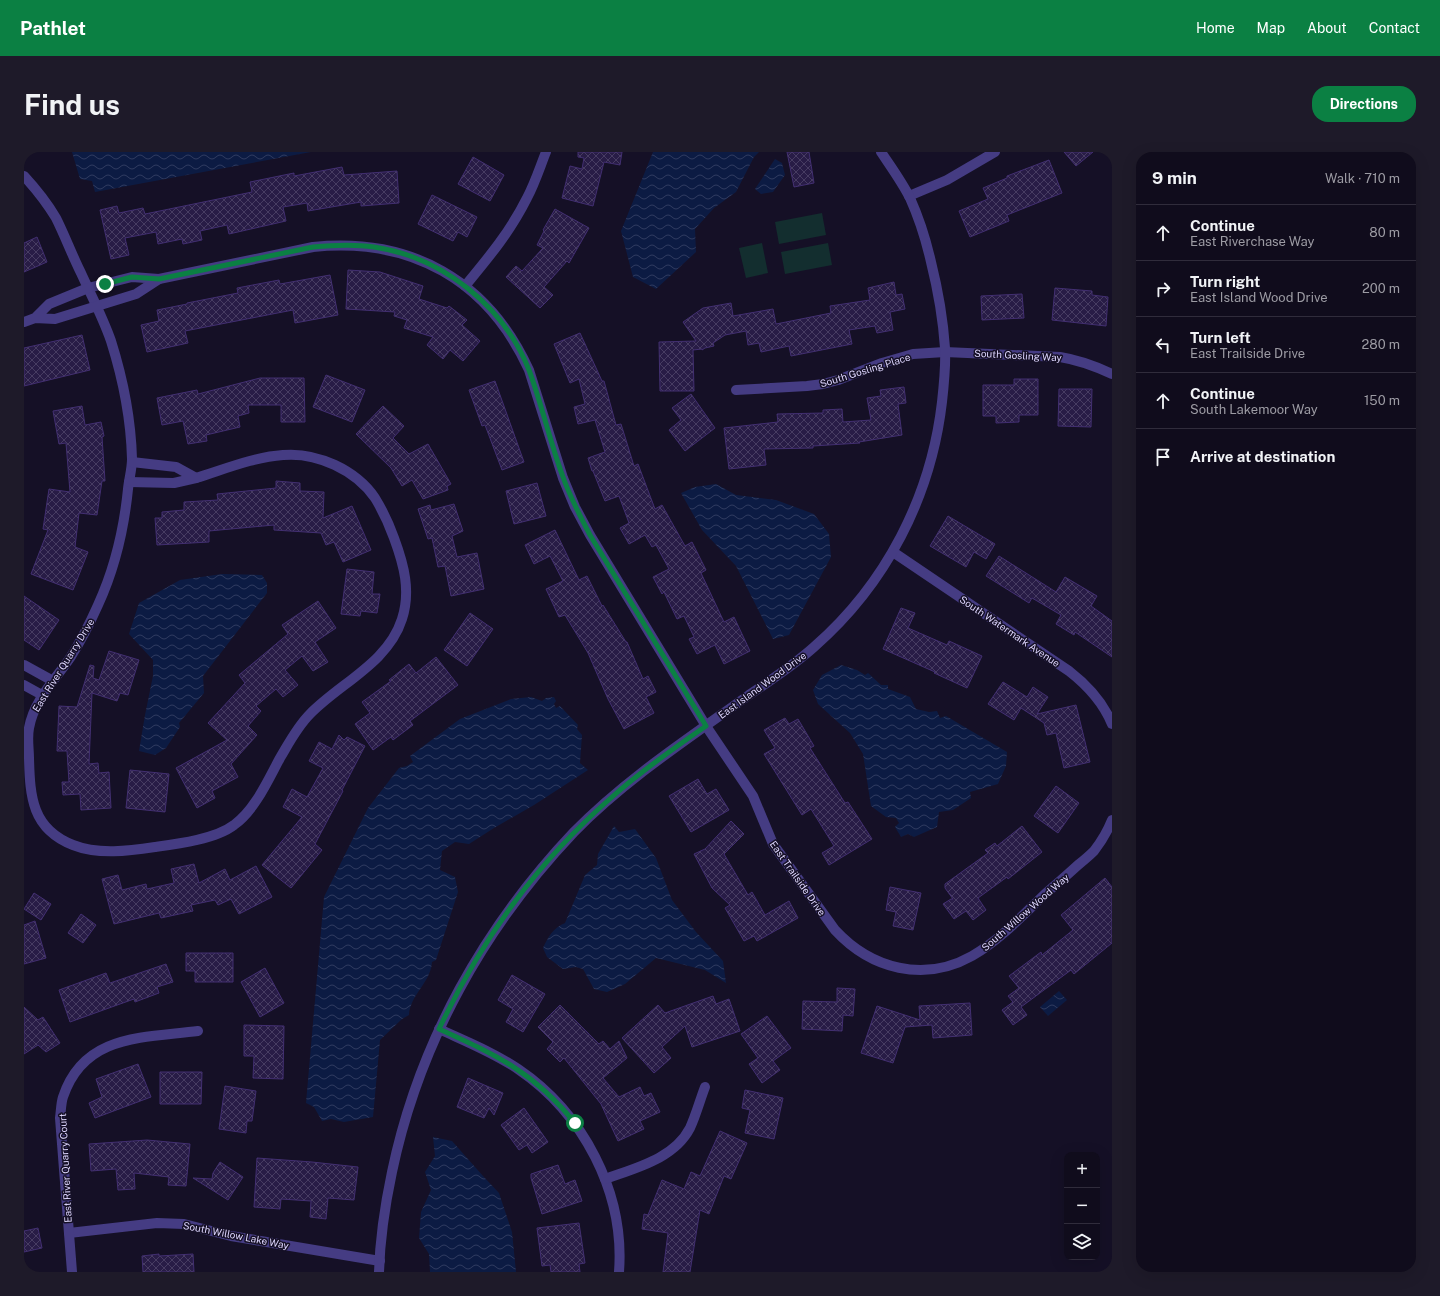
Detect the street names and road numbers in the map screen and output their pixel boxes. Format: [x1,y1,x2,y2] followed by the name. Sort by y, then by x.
[974,347,1063,363] street label: South Gosling Way
[818,350,912,389] street label: South Gosling Place
[958,593,1063,669] street label: South Watermark Avenue
[29,616,97,714] street label: East River Quarry Drive
[716,649,809,721] street label: East Island Wood Drive
[768,838,829,918] street label: East Trailside Drive
[979,870,1072,953] street label: South Willow Wood Way
[56,1113,74,1223] street label: East River Quarry Court
[182,1219,291,1251] street label: South Willow Lake Way

